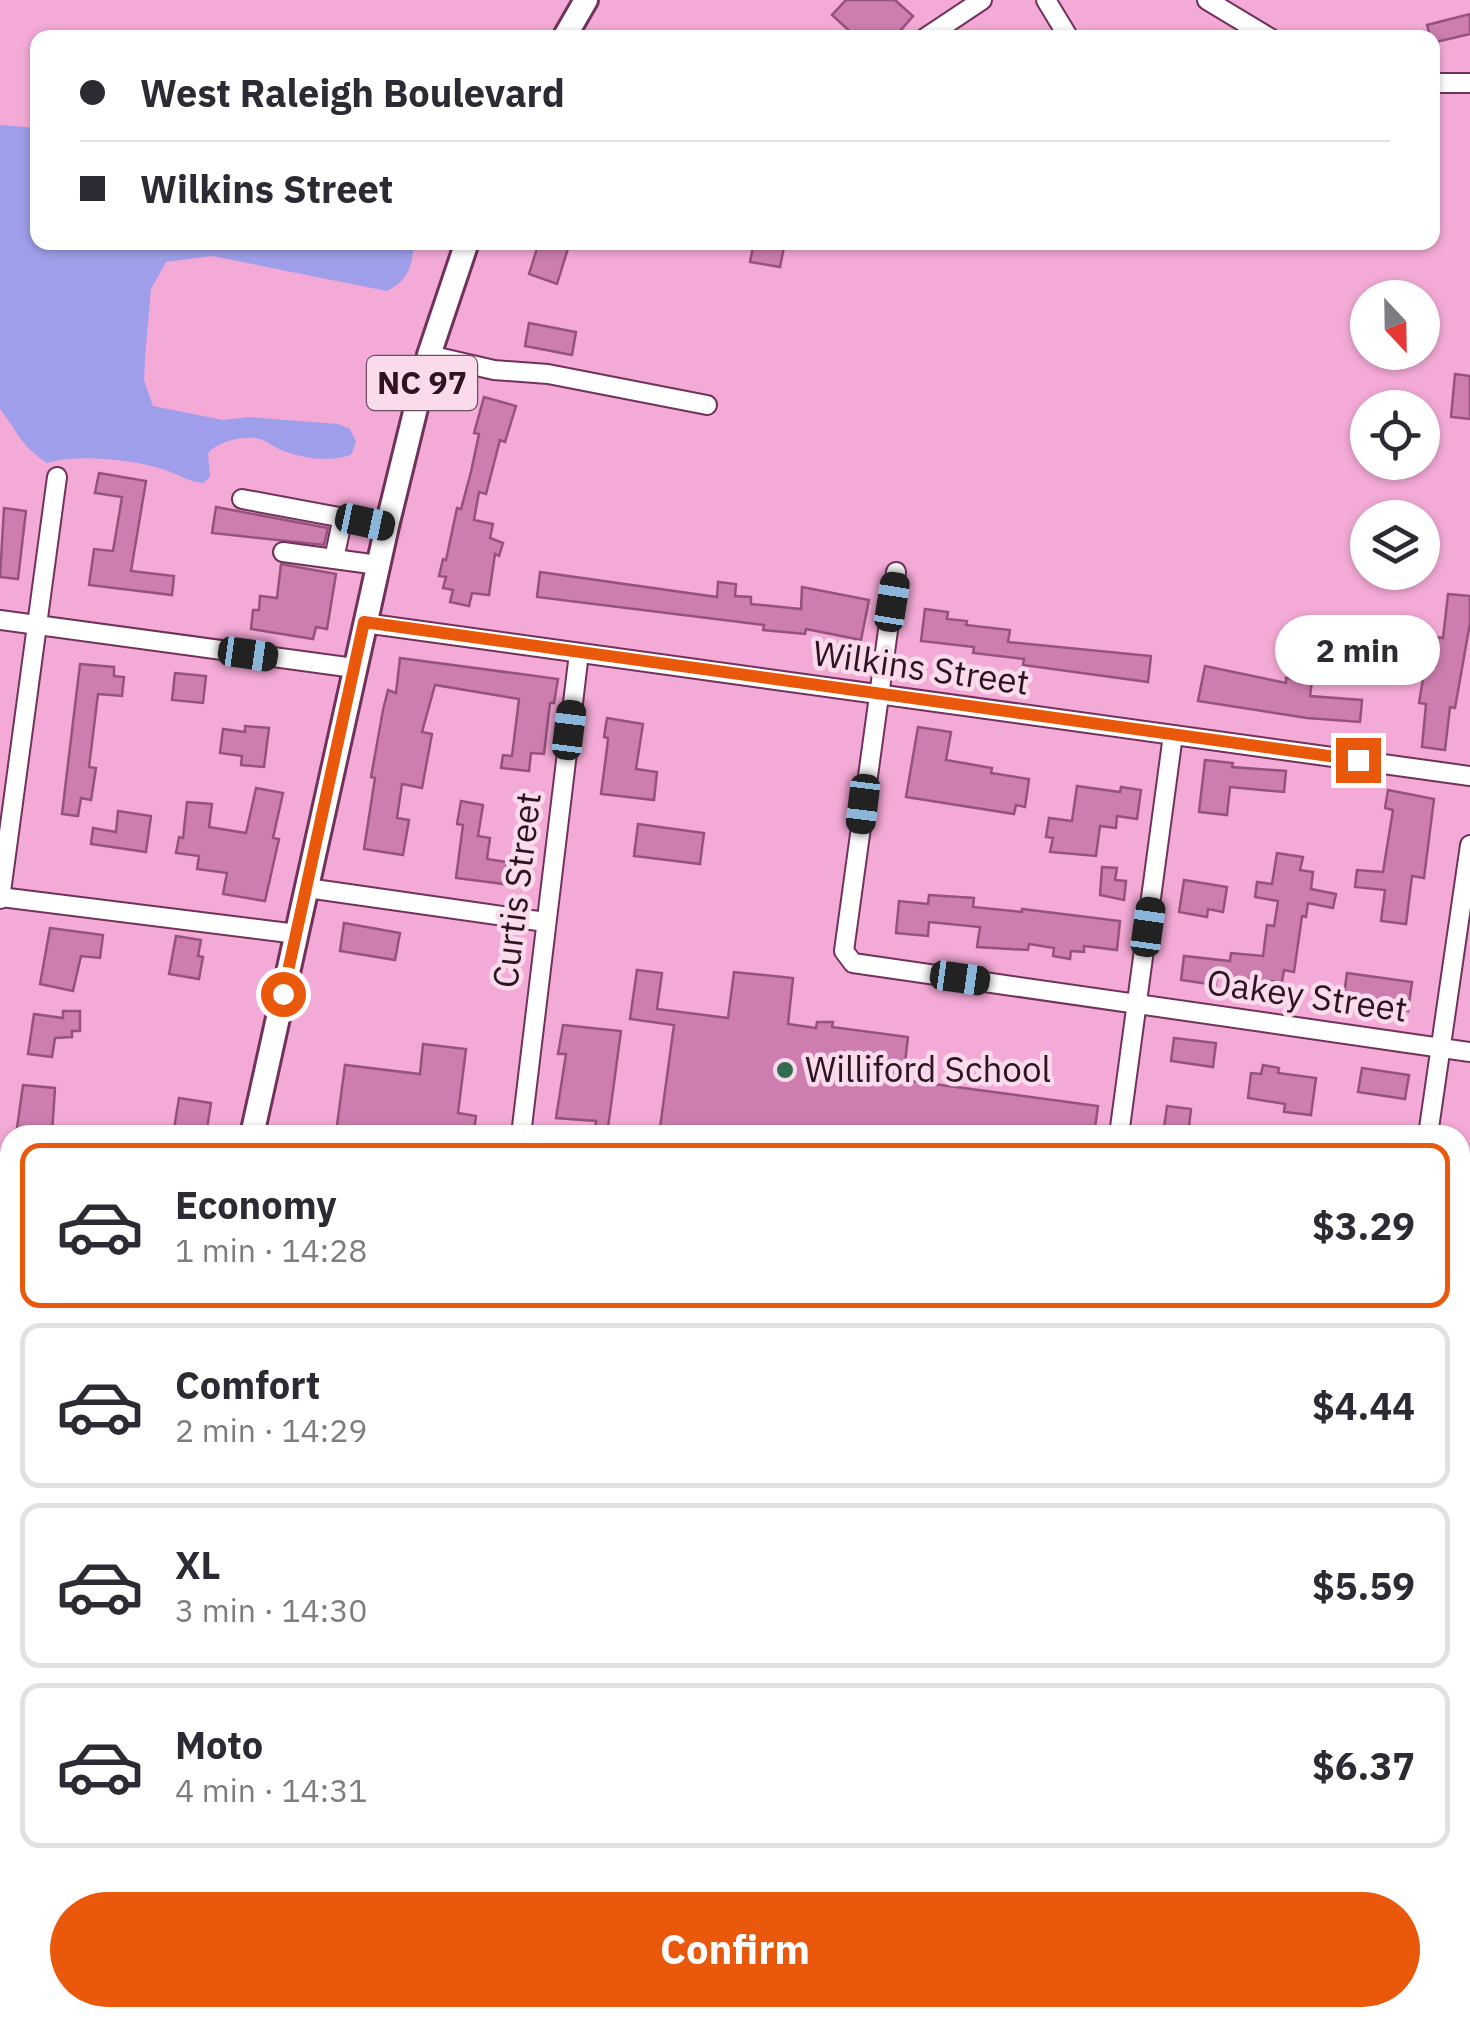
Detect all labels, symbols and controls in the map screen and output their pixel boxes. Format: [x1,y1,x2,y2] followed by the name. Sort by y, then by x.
[140,68,565,117] text: West Raleigh Boulevard
[140,164,393,213] text: Wilkins Street
[1350,280,1440,370] north arrow
[1350,280,1440,590] map controls
[367,356,477,410] road number: NC 97
[1350,390,1440,480] button: locate
[1350,500,1440,590] button: layers
[333,501,397,543] car
[872,570,912,634] car
[1276,615,1440,685] callout: 2 min
[810,629,1032,705] street label: Wilkins Street
[1316,629,1399,671] text: 2 min
[216,635,280,673] car
[550,698,588,762] car
[1336,738,1381,783] route end
[844,772,882,836] car
[481,789,551,990] street label: Curtis Street
[1129,895,1167,959] car
[1204,958,1410,1032] street label: Oakey Street
[928,959,992,997] car
[261,972,306,1017] route start
[805,1046,1051,1092] place label: Williford School
[774,1059,796,1081] marker: Williford School
[175,1180,337,1229] text: Economy
[55,1181,145,1271] icon: car
[1312,1201,1415,1250] text: $3.29
[175,1229,368,1271] text: 1 min · 14:28
[175,1360,320,1409] text: Comfort
[55,1361,145,1451] icon: car
[1312,1381,1415,1430] text: $4.44
[175,1409,368,1451] text: 2 min · 14:29
[175,1540,221,1589] text: XL
[55,1541,145,1631] icon: car
[1312,1561,1415,1610] text: $5.59
[175,1589,368,1631] text: 3 min · 14:30
[175,1720,263,1769] text: Moto
[55,1721,145,1811] icon: car
[1312,1741,1415,1790] text: $6.37
[175,1769,368,1811] text: 4 min · 14:31
[50,1892,1420,2007] button: Confirm

